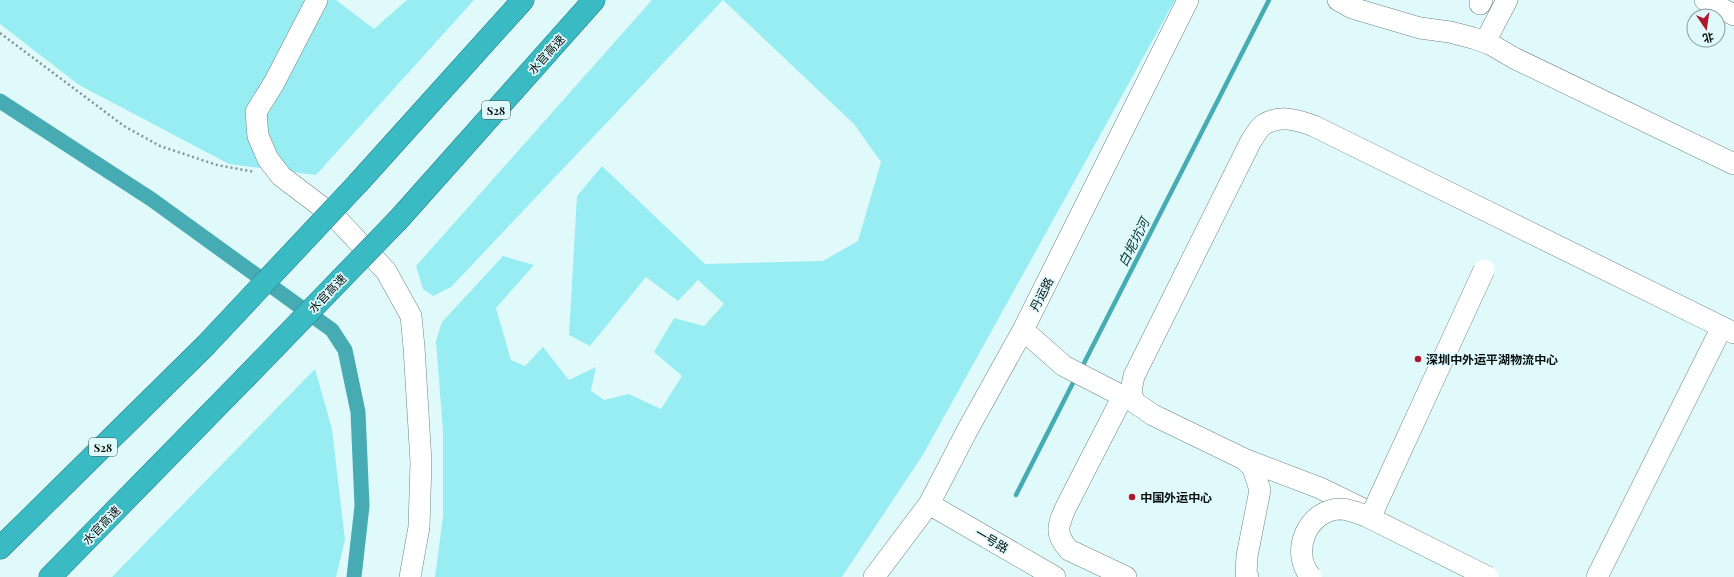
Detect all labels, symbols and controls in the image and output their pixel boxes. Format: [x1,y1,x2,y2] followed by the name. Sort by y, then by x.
[1686,8,1726,48] north arrow
[1701,30,1715,47] text: 北
[524,31,568,77] street label: 水官高速
[482,101,510,119] road number: S28
[1114,212,1154,269] water label: 白坭坑河
[305,270,349,316] street label: 水官高速
[1026,274,1056,314] street label: 丹运路
[1426,351,1558,367] place label: 深圳中外运平湖物流中心
[1413,354,1423,364] marker: 深圳中外运平湖物流中心
[89,438,117,456] road number: S28
[1140,489,1212,505] place label: 中国外运中心
[1127,492,1137,502] marker: 中国外运中心
[79,502,123,548] street label: 水官高速
[972,524,1012,556] street label: 一号路

